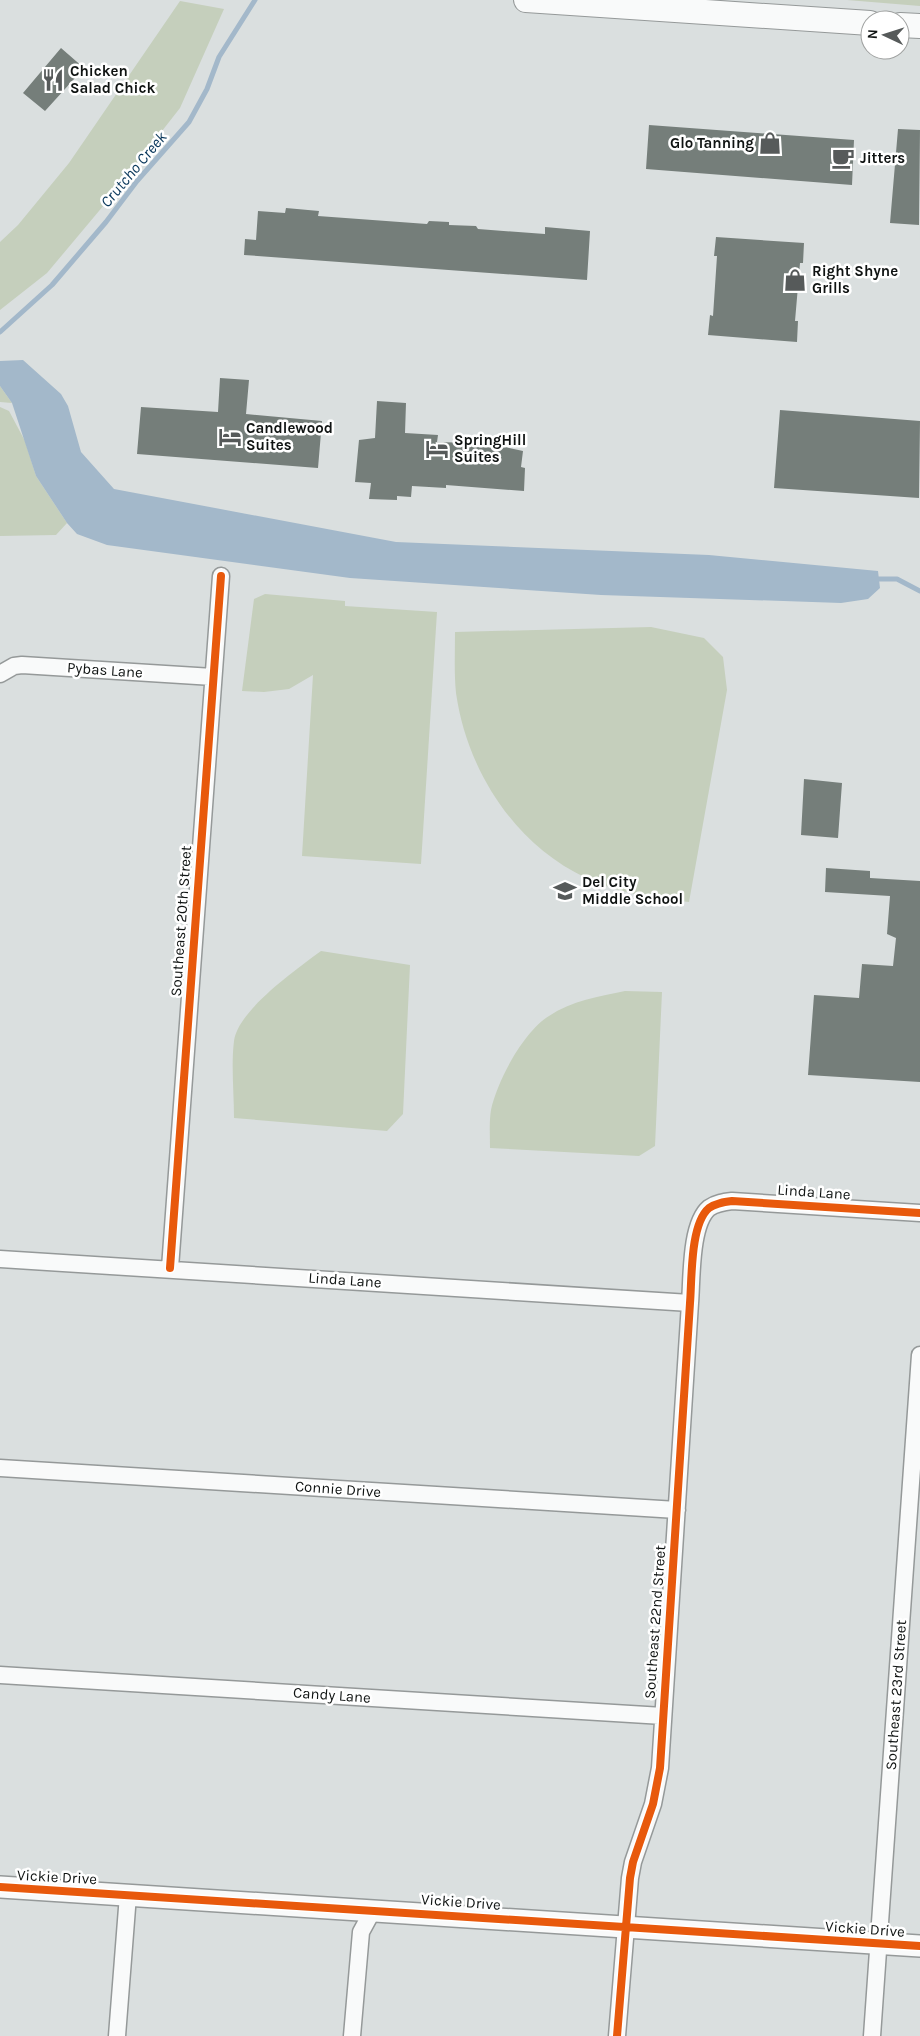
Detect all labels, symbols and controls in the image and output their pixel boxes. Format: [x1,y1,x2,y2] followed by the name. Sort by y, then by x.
[860,10,910,60] north arrow
[864,29,881,40] text: N
[70,62,155,97] place label: Chicken Salad Chick
[40,67,66,93] restaurant icon: Chicken Salad Chick
[96,127,171,211] water label: Crutcho Creek
[757,130,783,156] shop icon: Glo Tanning
[670,134,754,152] place label: Glo Tanning
[830,145,856,171] cafe icon: Jitters
[860,149,905,167] place label: Jitters
[812,262,898,297] place label: Right Shyne Grills
[782,267,808,293] shop icon: Right Shyne Grills
[246,419,333,454] place label: Candlewood Suites
[217,424,243,450] hotel icon: Candlewood Suites
[454,431,526,466] place label: SpringHill Suites
[424,436,450,462] hotel icon: SpringHill Suites
[67,658,143,682] street label: Pybas Lane
[167,845,195,997] street label: Southeast 20th Street
[582,873,683,908] place label: Del City Middle School
[552,878,578,904] school or university icon: Del City Middle School
[777,1180,851,1204] street label: Linda Lane
[308,1268,382,1292] street label: Linda Lane
[294,1477,382,1501] street label: Connie Drive
[641,1544,669,1700] street label: Southeast 22nd Street
[882,1619,910,1771] street label: Southeast 23rd Street
[292,1683,372,1707] street label: Candy Lane
[17,1866,97,1888] street label: Vickie Drive
[421,1890,501,1914] street label: Vickie Drive
[825,1917,905,1941] street label: Vickie Drive

